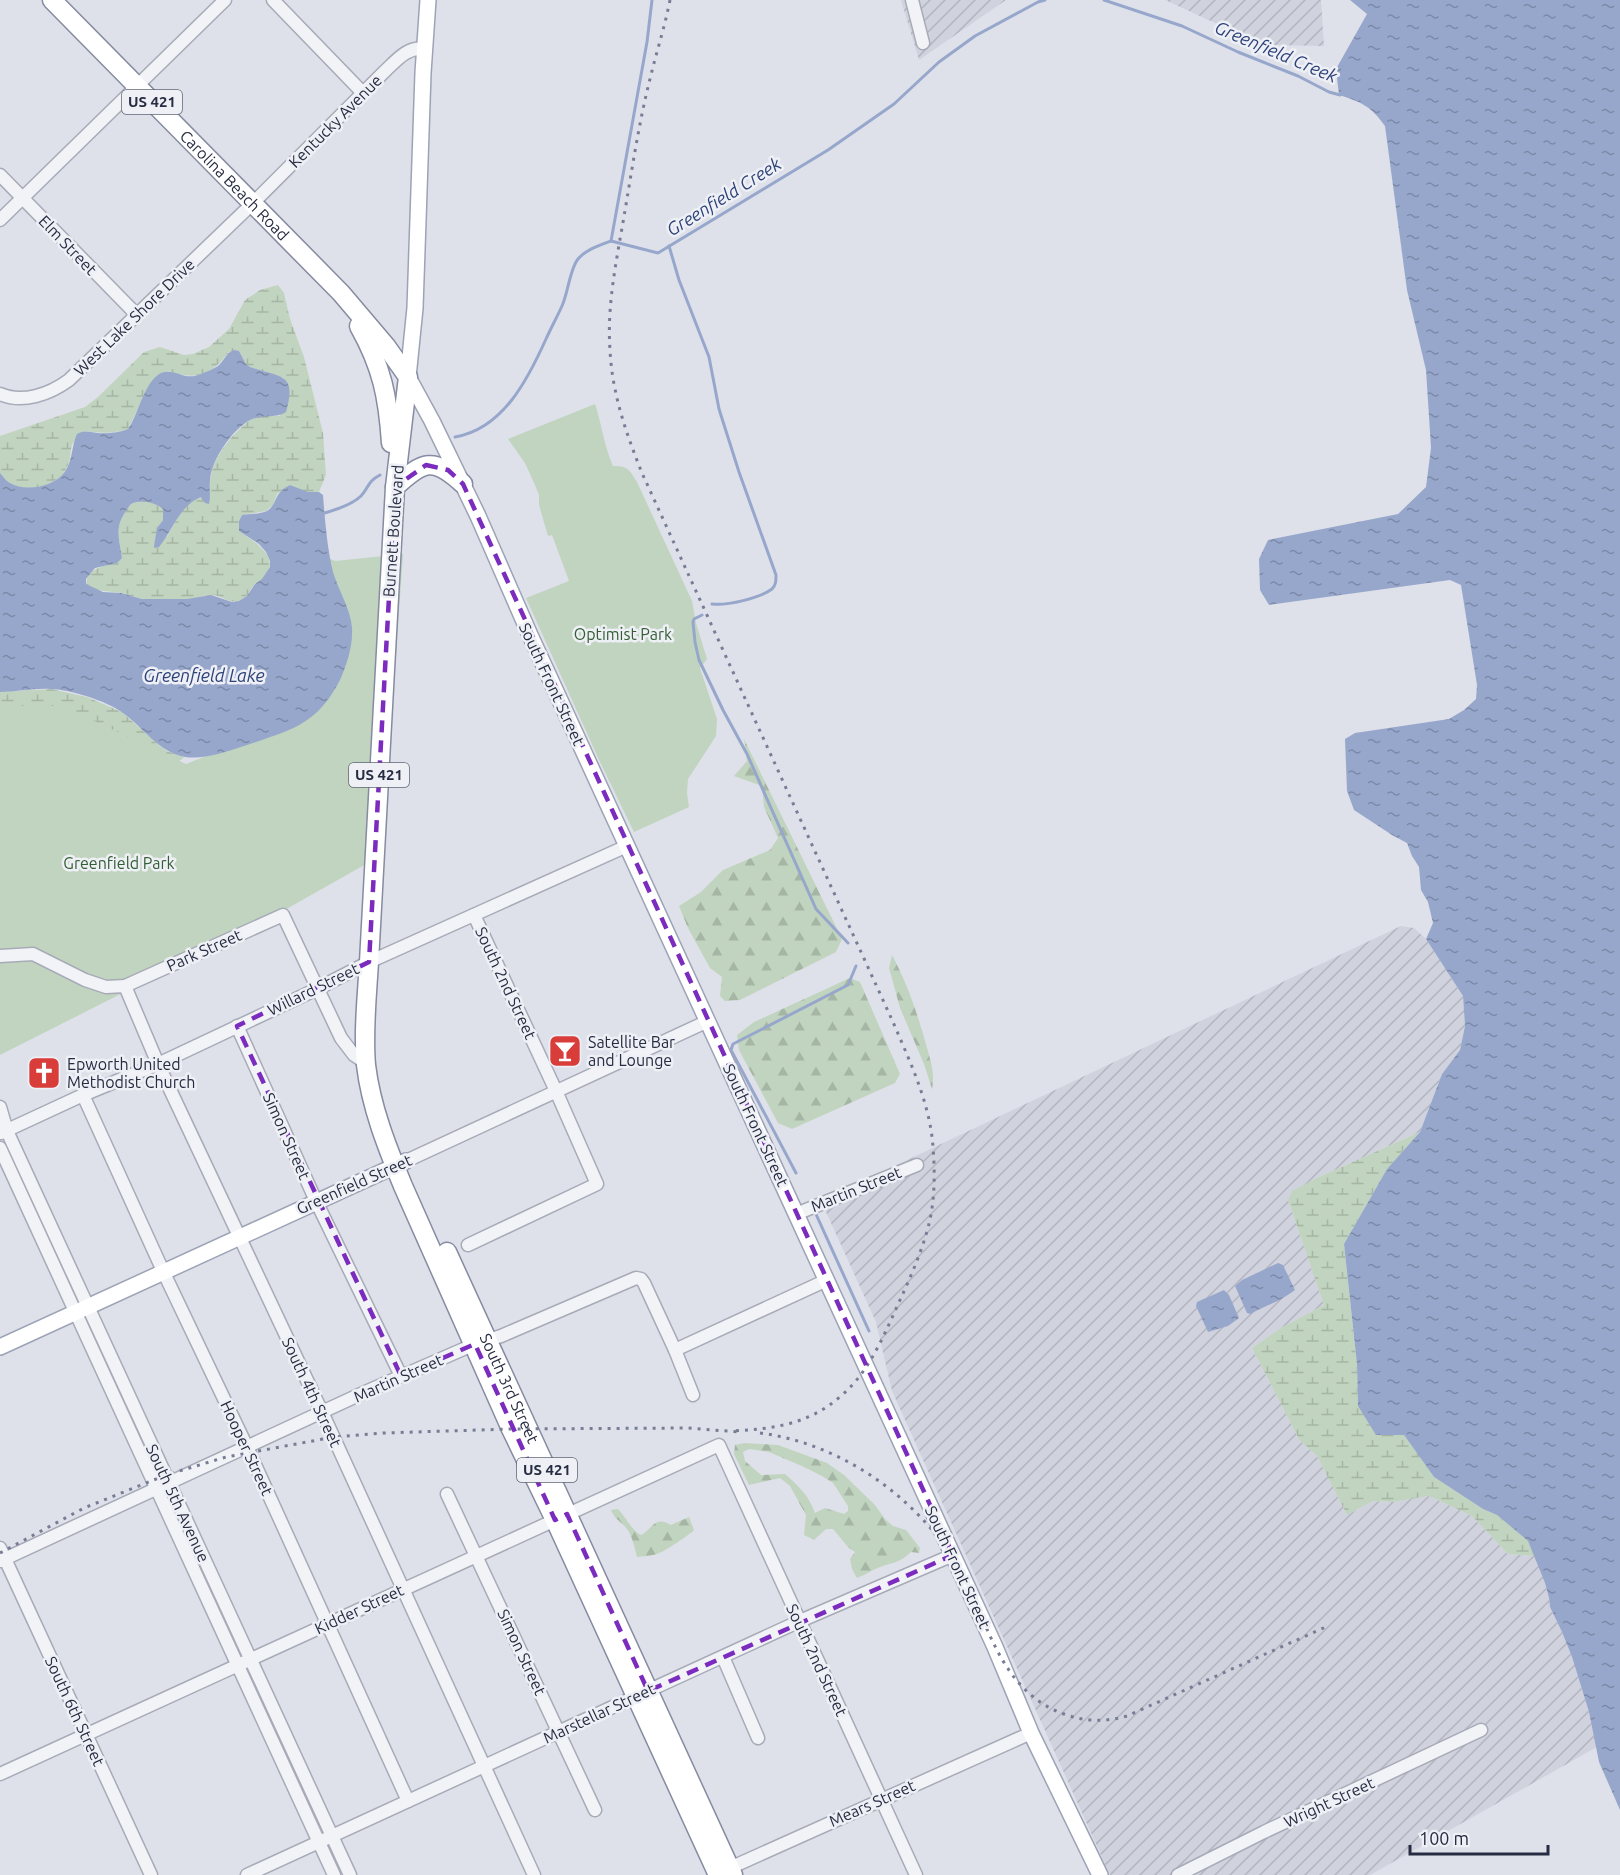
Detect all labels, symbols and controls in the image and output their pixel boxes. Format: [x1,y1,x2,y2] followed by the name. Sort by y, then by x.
[1212,16,1341,87] water label: Greenfield Creek
[285,71,385,171] street label: Kentucky Avenue
[122,90,182,114] road number: US 421
[177,126,293,244] street label: Carolina Beach Road
[663,153,786,240] water label: Greenfield Creek
[35,212,101,279] street label: Elm Street
[70,255,198,379] street label: West Lake Shore Drive
[379,464,407,598] street label: Burnett Boulevard
[516,620,589,749] street label: South Front Street
[574,625,672,643] park label: Optimist Park
[143,665,265,686] water label: Greenfield Lake
[349,763,409,787] road number: US 421
[63,854,175,872] park label: Greenfield Park
[472,924,540,1043] street label: South 2nd Street
[164,925,245,975] street label: Park Street
[264,959,362,1019] street label: Willard Street
[547,1033,583,1069] bar icon: Satellite Bar and Lounge
[588,1033,675,1069] place label: Satellite Bar and Lounge
[26,1055,62,1091] church icon: Epworth United Methodist Church
[67,1055,195,1091] place label: Epworth United Methodist Church
[720,1061,793,1190] street label: South Front Street
[260,1090,314,1183] street label: Simon Street
[294,1150,415,1217] street label: Greenfield Street
[808,1162,904,1215] street label: Martin Street
[477,1331,543,1447] street label: South 3rd Street
[279,1334,346,1450] street label: South 4th Street
[351,1350,446,1406] street label: Martin Street
[217,1398,277,1499] street label: Hooper Street
[143,1441,213,1565] street label: South 5th Avenue
[517,1458,577,1482] road number: US 421
[922,1503,995,1632] street label: South Front Street
[312,1580,407,1637] street label: Kidder Street
[783,1601,851,1720] street label: South 2nd Street
[494,1606,550,1699] street label: Simon Street
[42,1653,109,1769] street label: South 6th Street
[540,1679,658,1747] street label: Marstellar Street
[1281,1773,1378,1831] street label: Wright Street
[826,1776,918,1830] street label: Mears Street
[1410,1818,1548,1856] scale bar
[1419,1828,1469,1848] text: 100 m

